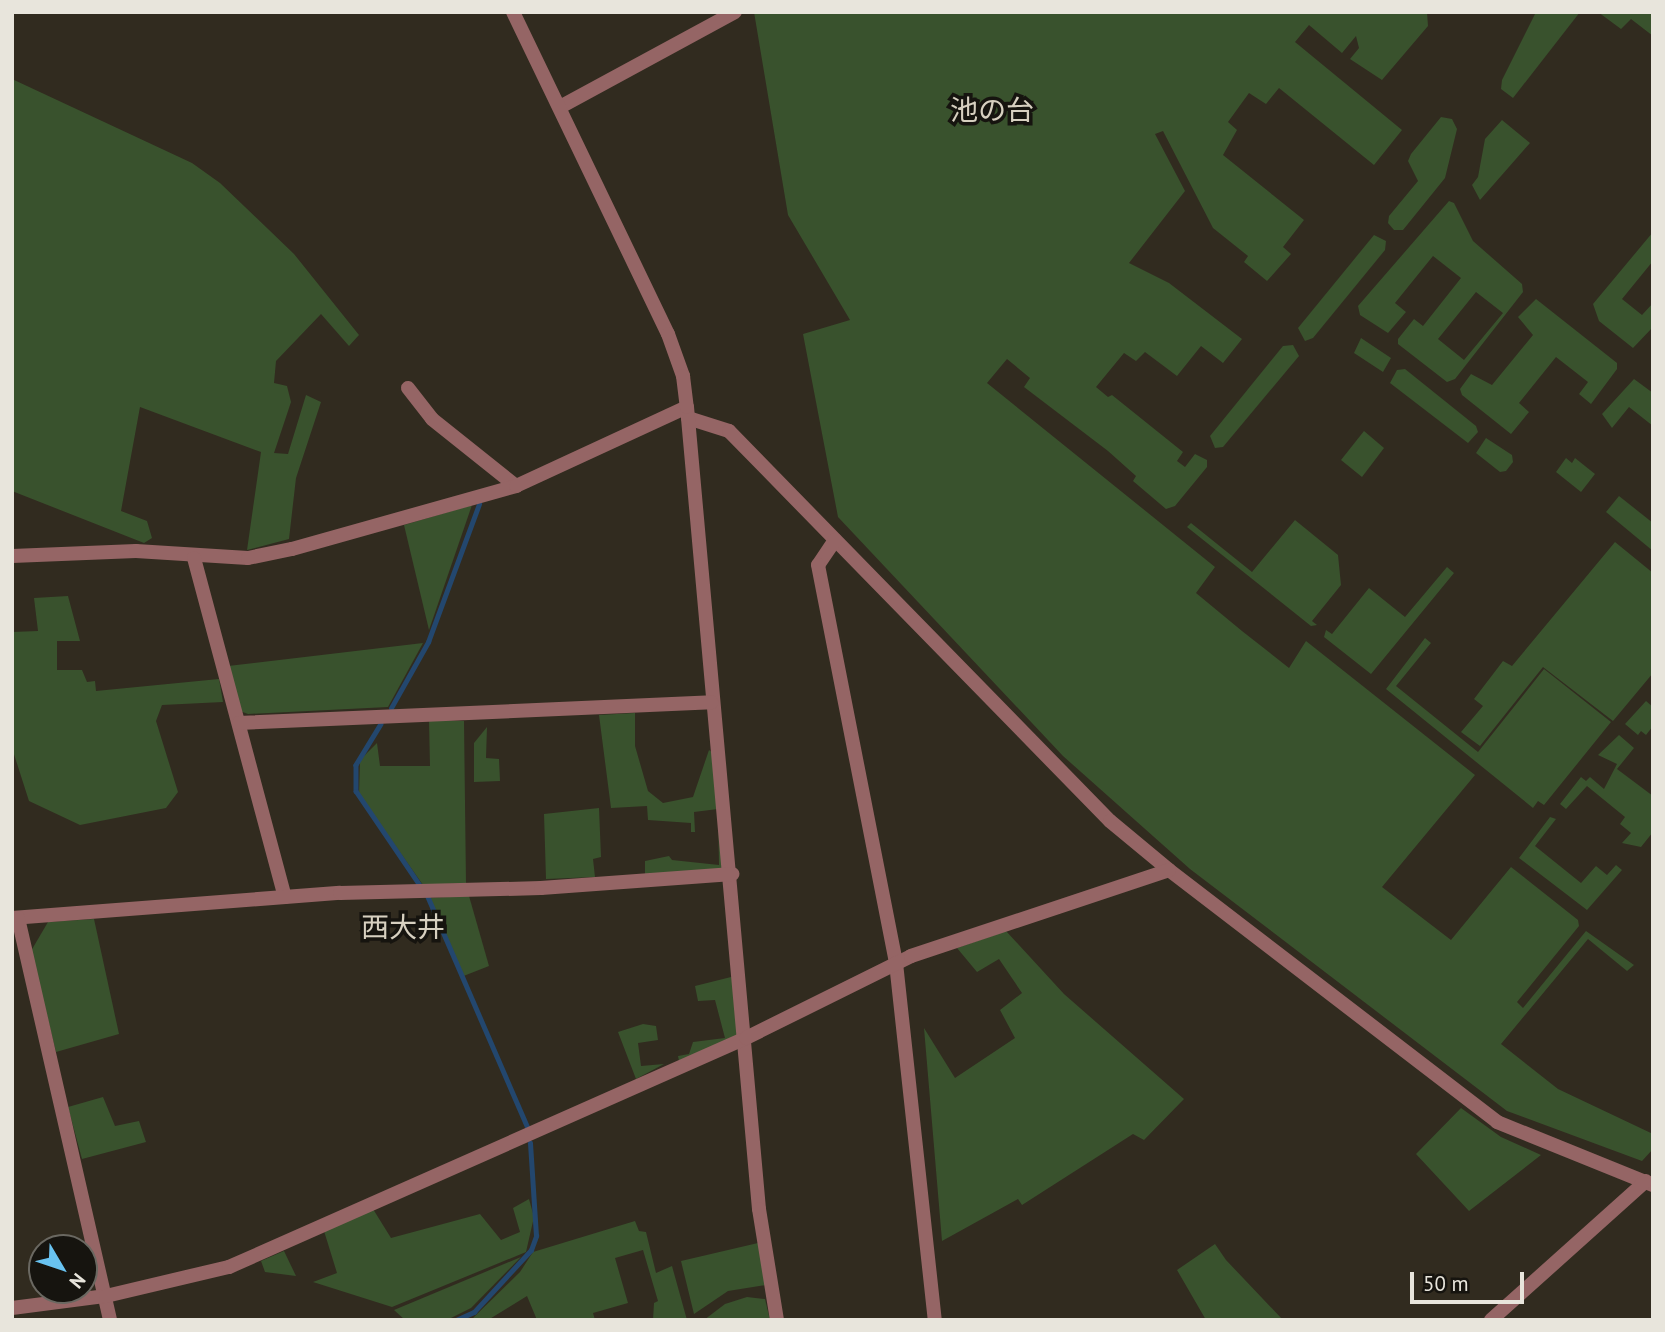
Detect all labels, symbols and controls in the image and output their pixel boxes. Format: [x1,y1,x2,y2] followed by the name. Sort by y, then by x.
[950,93,1034,127] district label: 池の台
[361,910,445,944] district label: 西大井
[28,1234,98,1304] north arrow
[1413,1258,1527,1302] scale bar
[65,1269,91,1293] text: N
[1423,1270,1469,1297] text: 50 m

